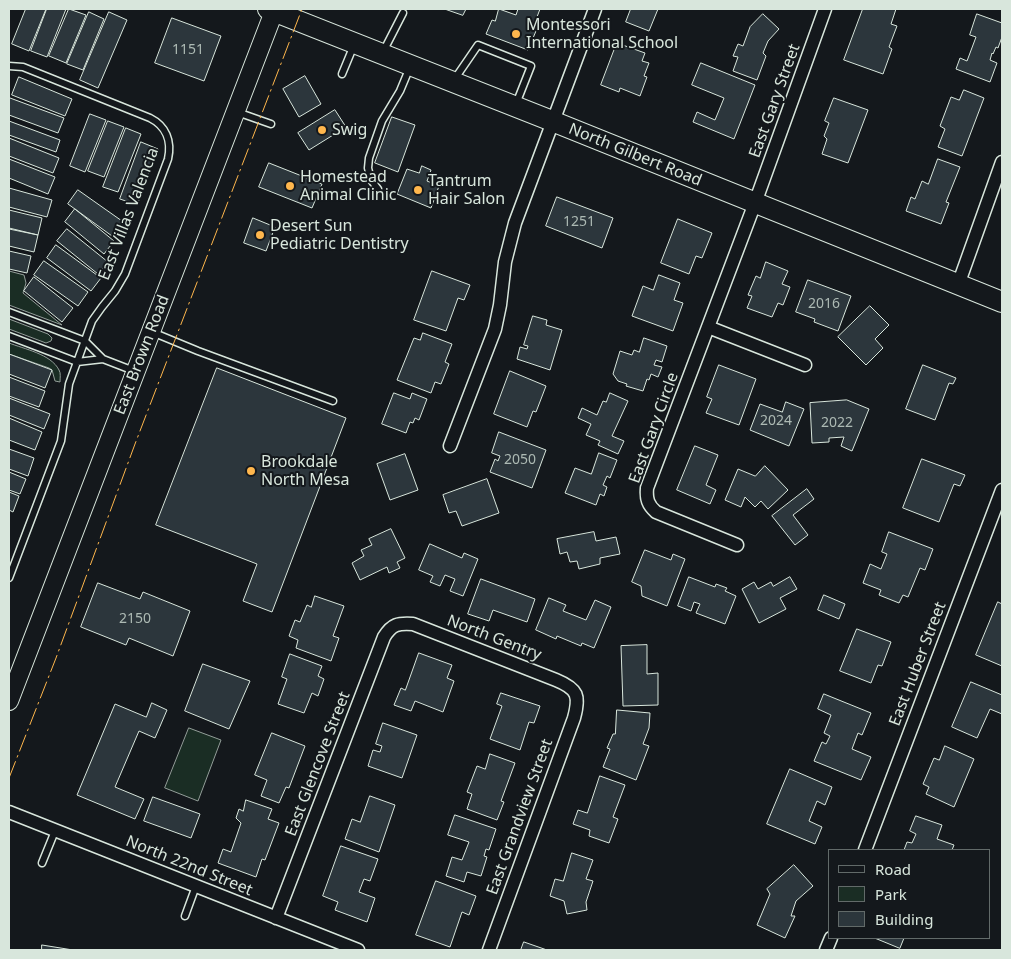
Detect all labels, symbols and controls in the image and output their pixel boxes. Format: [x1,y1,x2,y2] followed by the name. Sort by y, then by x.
[526,15,678,53] place label: Montessori International School
[510,28,522,40] marker: Montessori International School
[746,41,804,161] street label: East Gary Street
[172,42,204,58] house number: 1151
[566,119,704,191] street label: North Gilbert Road
[332,120,367,140] place label: Swig
[316,124,328,136] marker: Swig
[95,145,163,283] street label: East Villas Valencia
[300,167,397,205] place label: Homestead Animal Clinic
[428,171,505,209] place label: Tantrum Hair Salon
[284,180,296,192] marker: Homestead Animal Clinic
[412,184,424,196] marker: Tantrum Hair Salon
[563,214,595,230] house number: 1251
[270,216,409,254] place label: Desert Sun Pediatric Dentistry
[254,229,266,241] marker: Desert Sun Pediatric Dentistry
[110,292,174,418] street label: East Brown Road
[808,296,840,312] house number: 2016
[625,370,683,486] street label: East Gary Circle
[760,413,792,429] house number: 2024
[821,415,853,431] house number: 2022
[261,452,349,490] place label: Brookdale North Mesa
[504,452,536,468] house number: 2050
[245,465,257,477] marker: Brookdale North Mesa
[885,599,951,729] street label: East Huber Street
[119,611,151,627] house number: 2150
[444,611,544,665] street label: North Gentry
[282,689,354,839] street label: East Glencove Street
[483,736,557,898] street label: East Grandview Street
[123,832,255,900] street label: North 22nd Street
[828,849,991,939] legend
[875,859,911,879] text: Road
[875,884,907,904] text: Park
[875,909,933,929] text: Building

